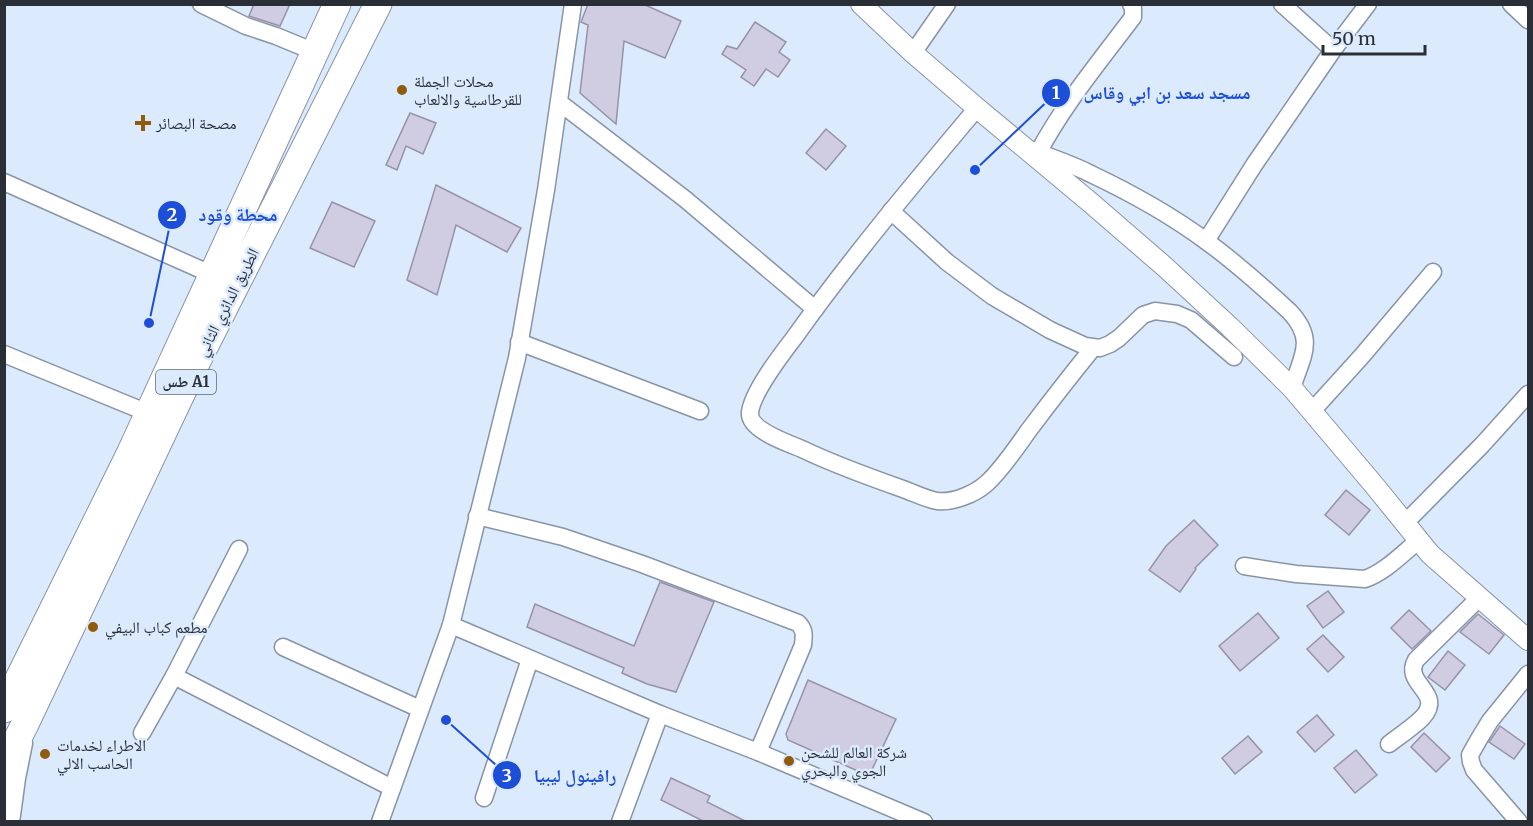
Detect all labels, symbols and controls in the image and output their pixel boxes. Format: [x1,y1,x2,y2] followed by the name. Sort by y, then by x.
[1323,18,1425,56] scale bar
[1332,27,1376,50] text: 50 m
[414,71,522,109] place label: محلات الجملة للقرطاسية والالعاب
[1041,75,1262,111] callout: مسجد سعد بن ابي وقاس
[1052,81,1060,104] text: 1
[1083,81,1251,107] text: مسجد سعد بن ابي وقاس
[395,83,409,97] marker: محلات الجملة للقرطاسية والالعاب
[155,113,237,133] place label: مصحة البصائر
[134,114,152,132] marker: مصحة البصائر
[157,197,290,233] callout: محطة وقود
[167,203,177,226] text: 2
[199,203,277,226] text: محطة وقود
[191,245,266,361] street label: الطريق الدائري الثاني
[156,370,216,394] road number: طس A1
[105,617,208,640] place label: مطعم كباب البيفي
[86,620,100,634] marker: مطعم كباب البيفي
[57,735,146,776] place label: الاطراء لخدمات الحاسب الالي
[801,742,907,783] place label: شركة العالم للشحن الجوي والبحري
[38,747,52,761] marker: الاطراء لخدمات الحاسب الالي
[782,754,796,768] marker: شركة العالم للشحن الجوي والبحري
[492,757,629,793] callout: رافينول ليبيا
[502,764,512,787] text: 3
[534,764,617,787] text: رافينول ليبيا

